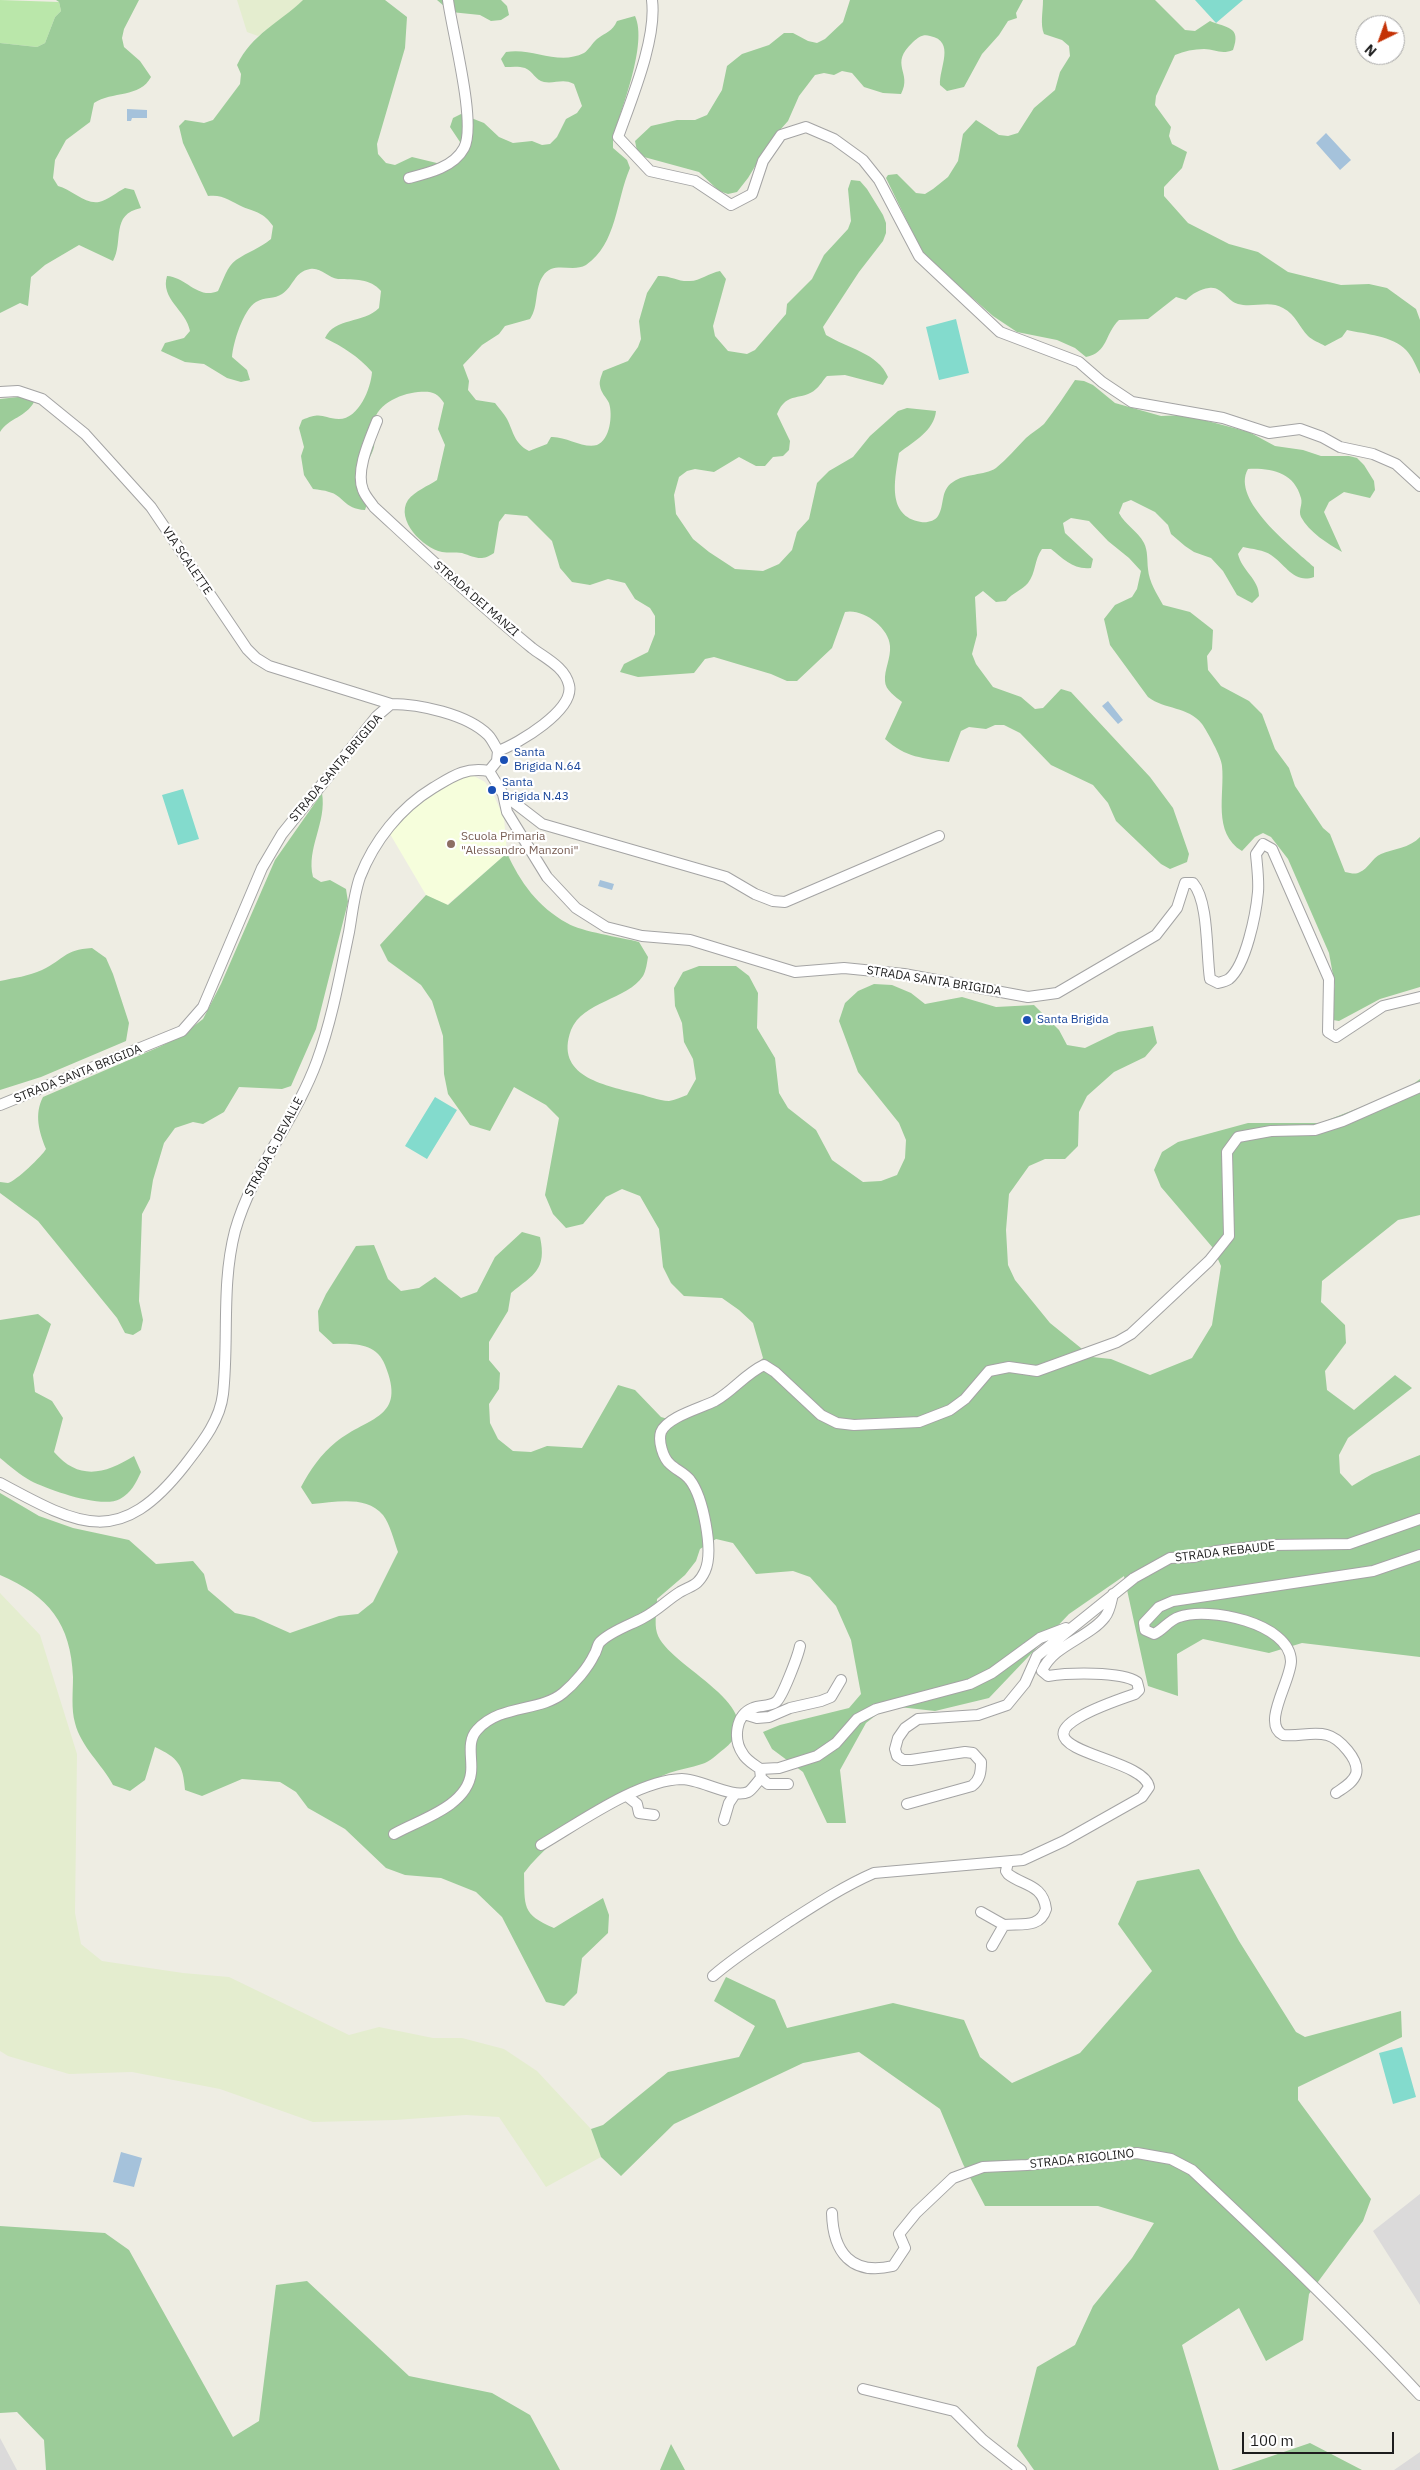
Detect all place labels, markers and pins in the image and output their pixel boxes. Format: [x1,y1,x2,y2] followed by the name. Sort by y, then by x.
[514,746,581,774] place label: Santa Brigida N.64
[498,754,510,766] marker: Santa Brigida N.64
[502,776,569,804] place label: Santa Brigida N.43
[486,784,498,796] marker: Santa Brigida N.43
[461,830,579,858] place label: Scuola Primaria "Alessandro Manzoni"
[445,838,457,850] marker: Scuola Primaria "Alessandro Manzoni"
[1037,1013,1109,1027] place label: Santa Brigida
[1021,1014,1033,1026] marker: Santa Brigida

